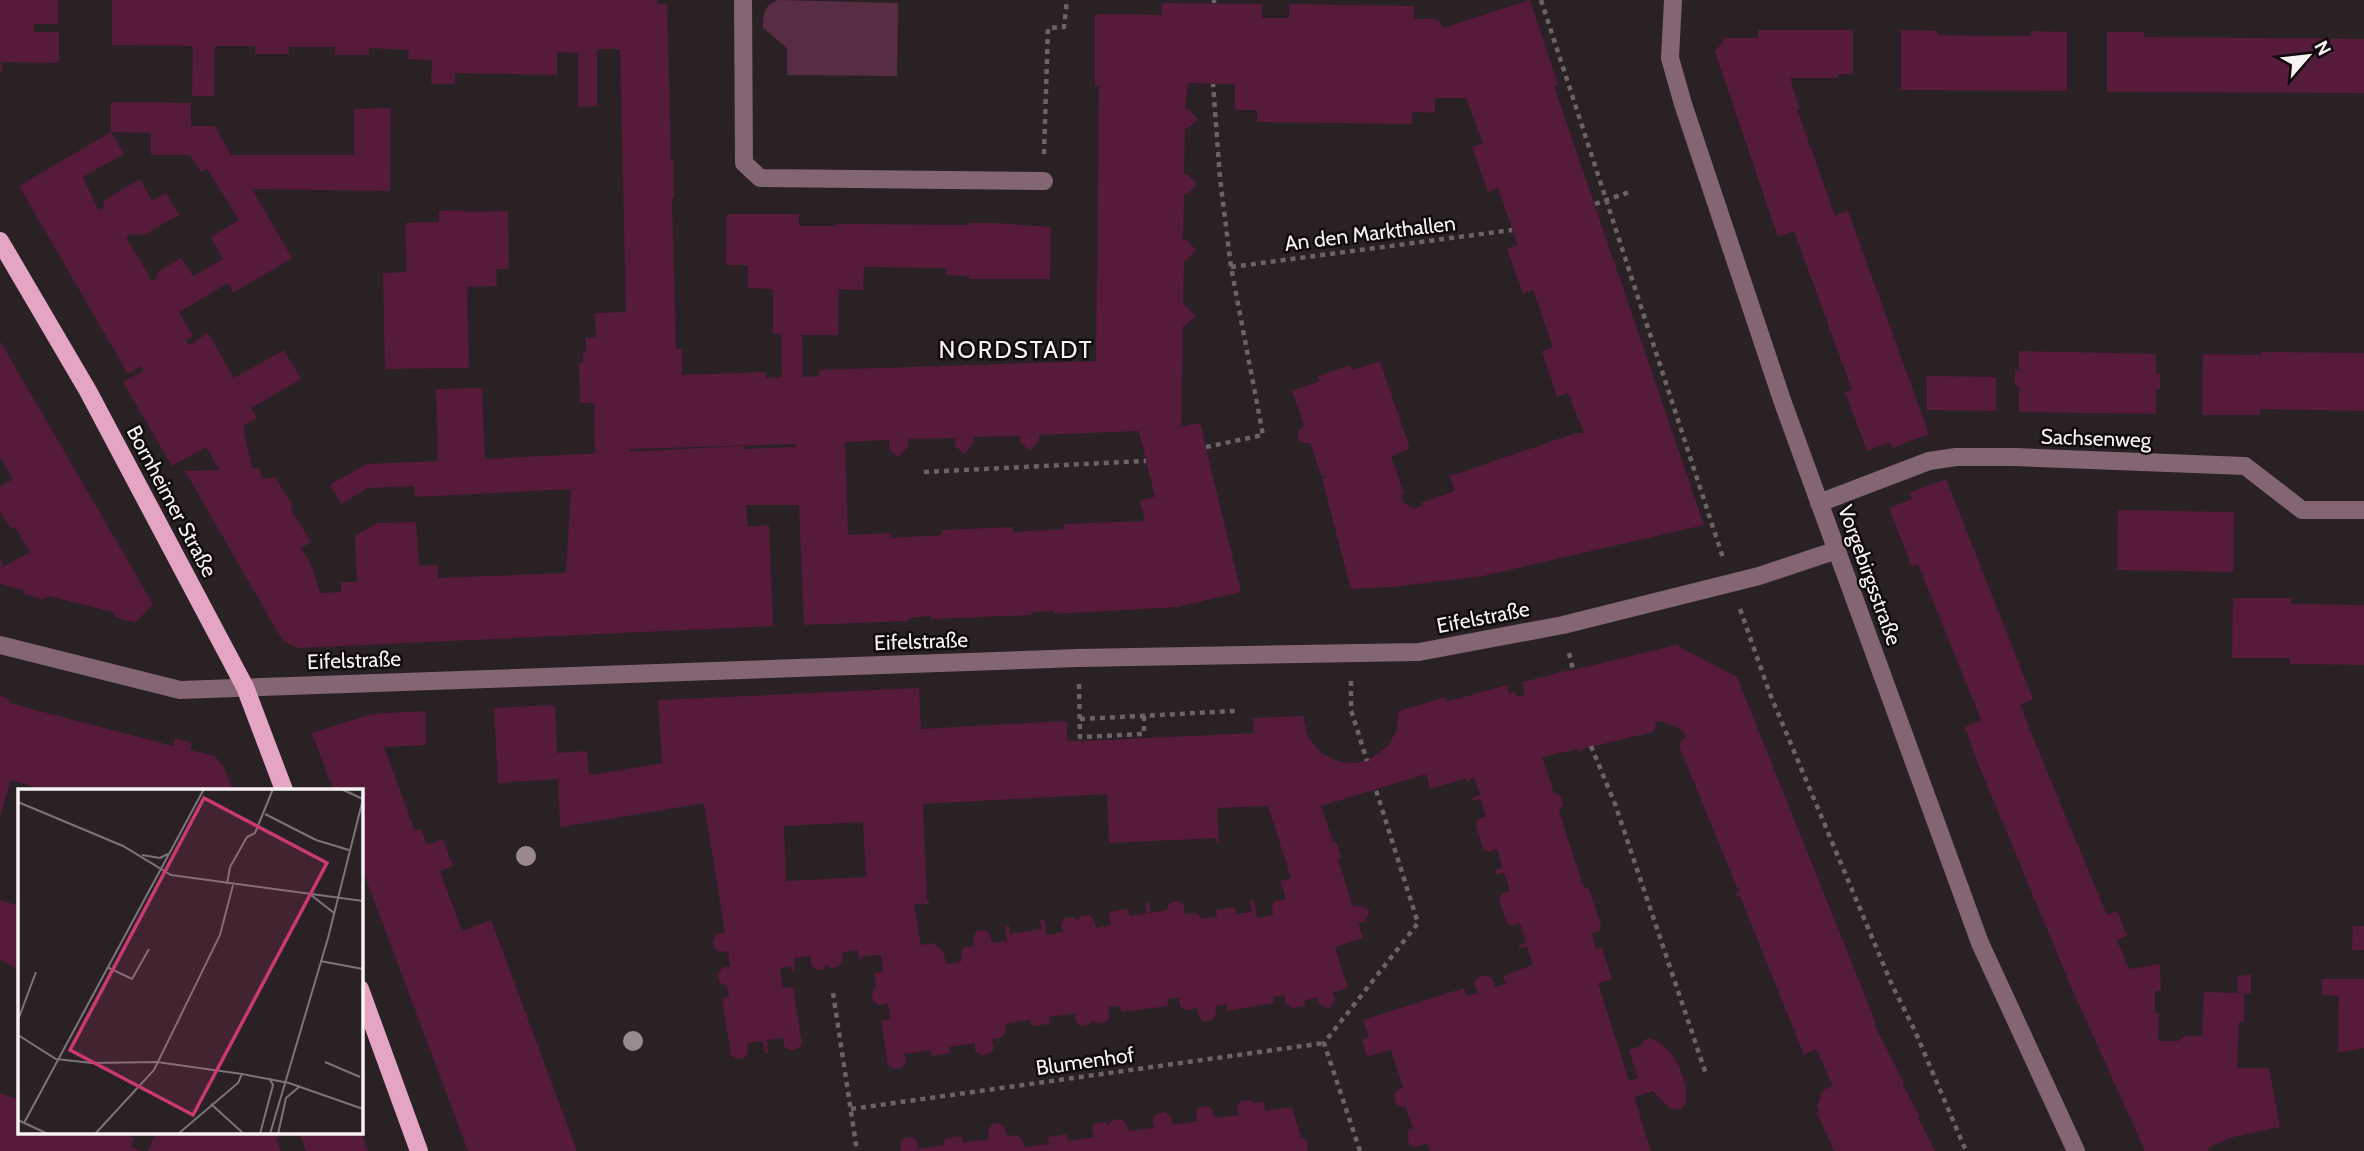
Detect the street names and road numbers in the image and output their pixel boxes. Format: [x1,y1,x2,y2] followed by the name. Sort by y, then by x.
[1283,210,1457,256] street label: An den Markthallen
[122,421,223,581] street label: Bornheimer Straße
[2040,424,2152,452] street label: Sachsenweg
[1833,501,1907,649] street label: Vorgebirgsstraße
[1434,596,1532,638] street label: Eifelstraße
[874,627,969,655] street label: Eifelstraße
[307,646,402,674] street label: Eifelstraße
[1034,1042,1136,1080] street label: Blumenhof

